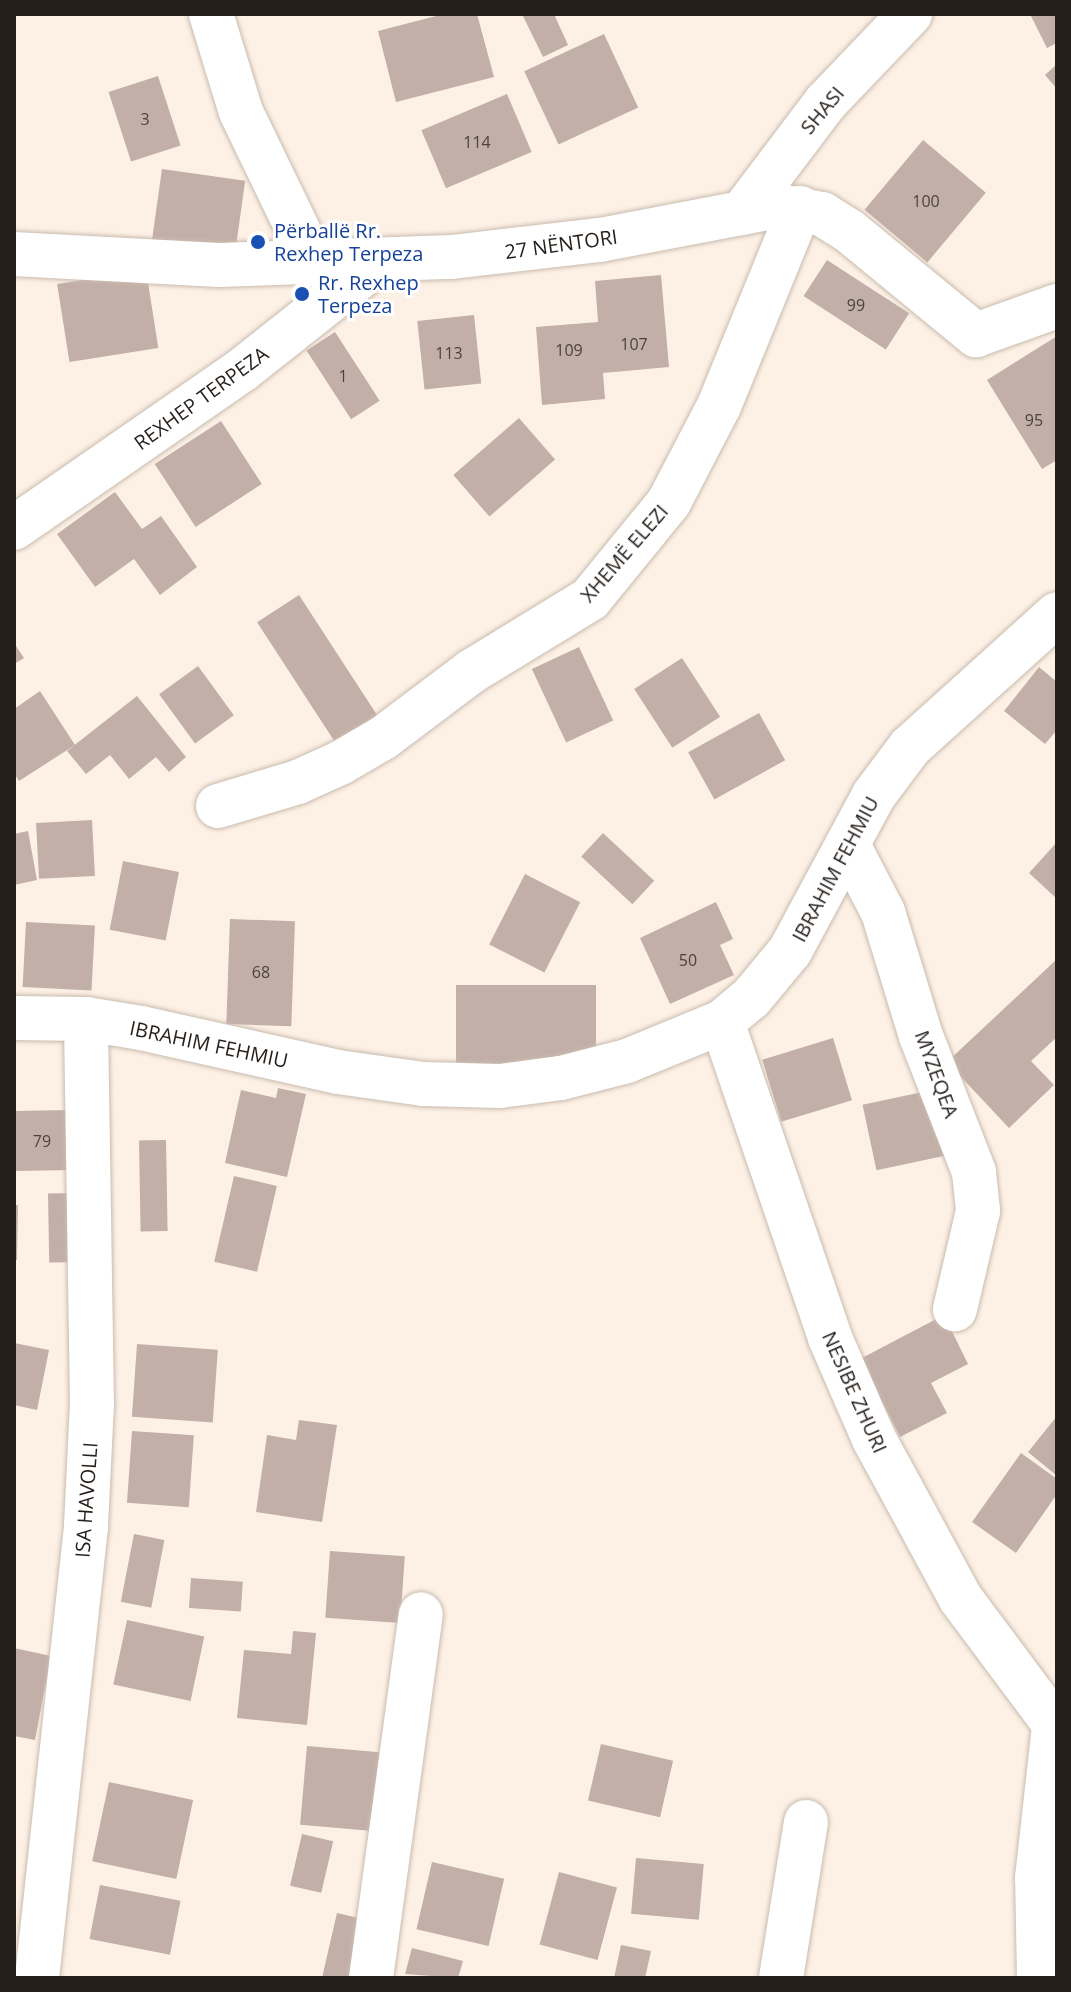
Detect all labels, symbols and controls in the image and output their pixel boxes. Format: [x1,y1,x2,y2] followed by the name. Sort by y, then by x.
[795,81,849,139] street label: SHASI
[140,109,150,129] house number: 3
[463,132,491,152] house number: 114
[912,191,940,211] house number: 100
[274,218,423,265] place label: Përballë Rr. Rexhep Terpeza
[503,224,619,264] street label: 27 NËNTORI
[249,233,267,251] marker: Përballë Rr. Rexhep Terpeza
[318,270,419,317] place label: Rr. Rexhep Terpeza
[293,285,311,303] marker: Rr. Rexhep Terpeza
[847,295,865,315] house number: 99
[620,334,648,354] house number: 107
[555,340,583,360] house number: 109
[129,341,273,455] street label: REXHEP TERPEZA
[435,343,463,363] house number: 113
[338,366,348,386] house number: 1
[1025,410,1043,430] house number: 95
[575,499,673,607] street label: XHEMË ELEZI
[787,792,883,946] street label: IBRAHIM FEHMIU
[679,950,697,970] house number: 50
[252,962,270,982] house number: 68
[128,1015,290,1073] street label: IBRAHIM FEHMIU
[910,1027,964,1121] street label: MYZEQEA
[33,1131,51,1151] house number: 79
[817,1327,893,1457] street label: NESIBE ZHURI
[70,1441,102,1559] street label: ISA HAVOLLI

